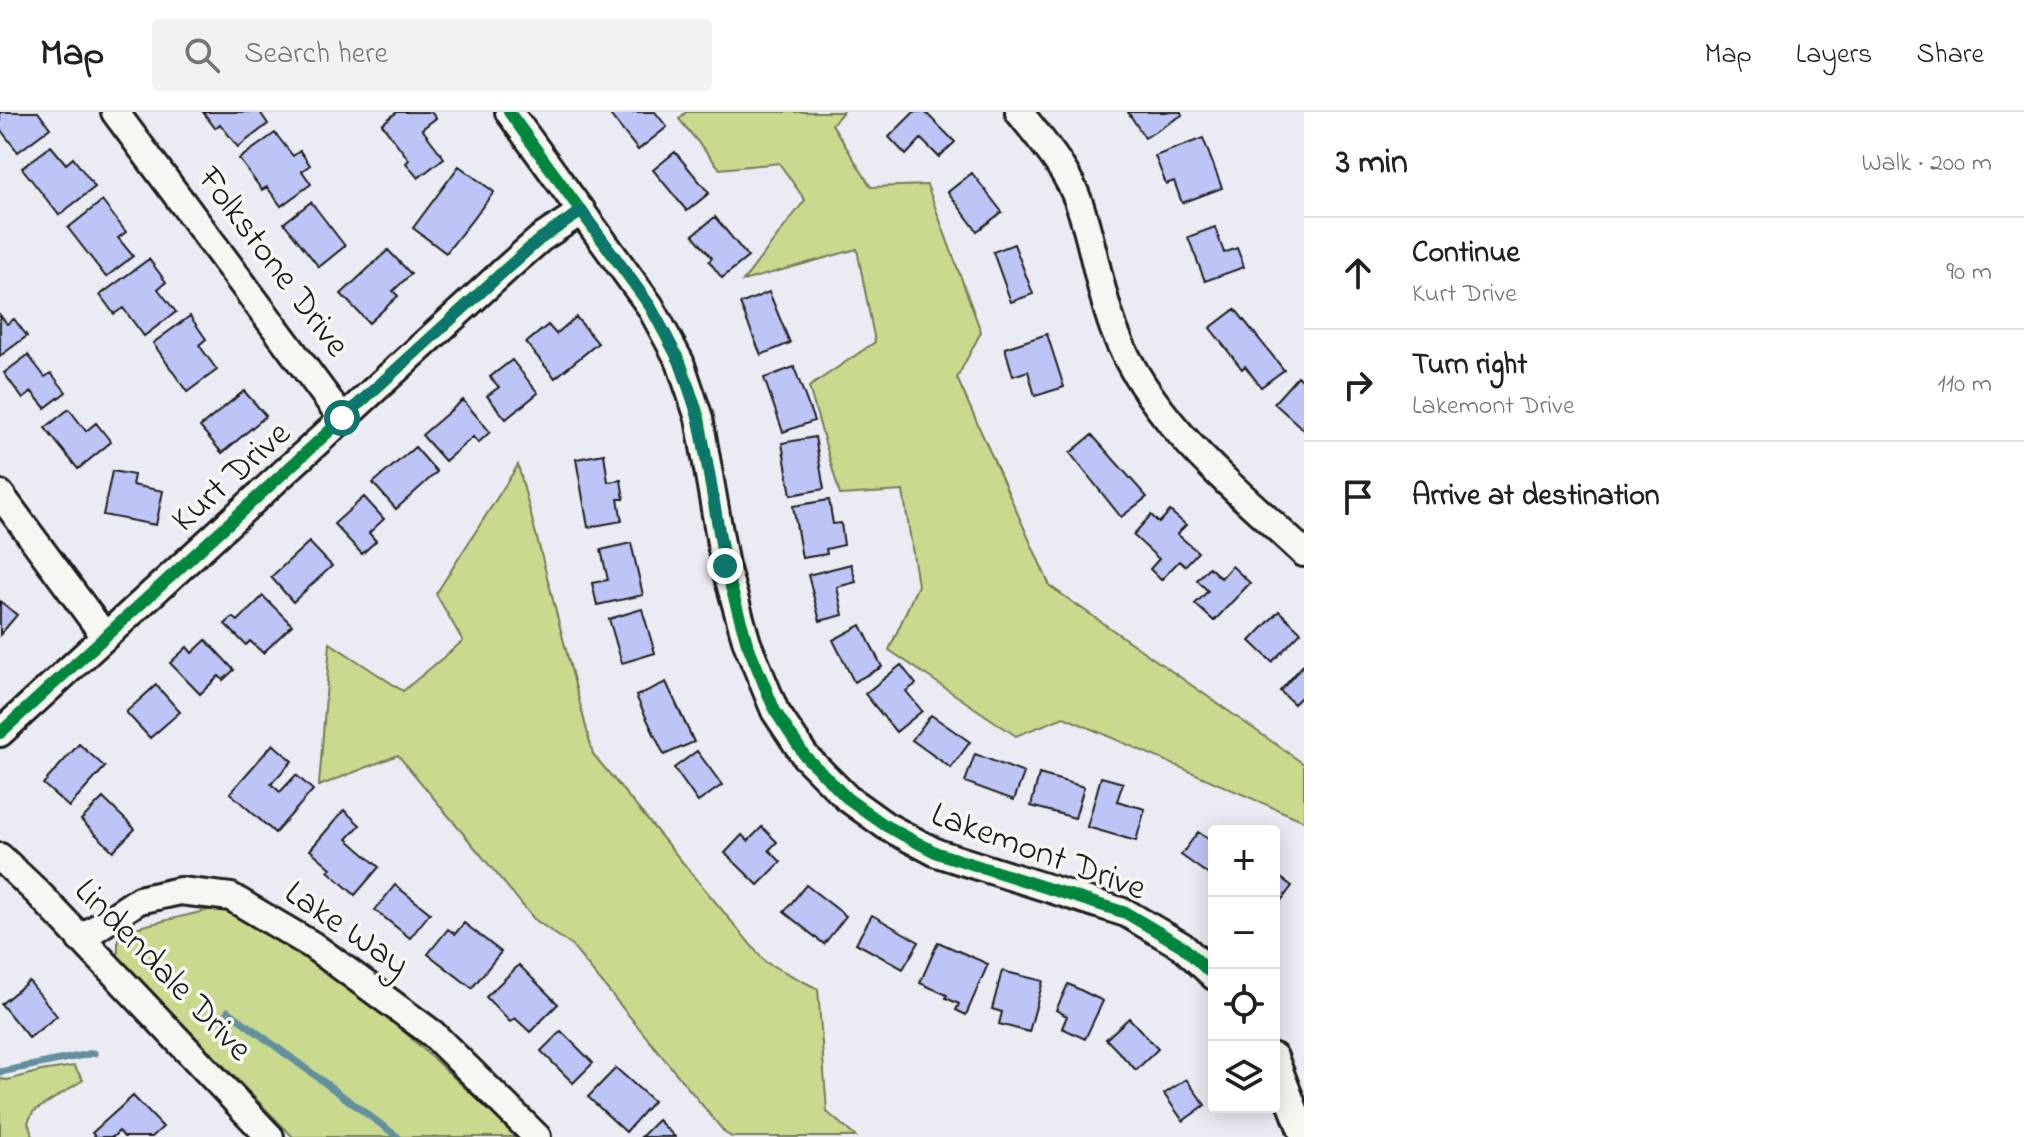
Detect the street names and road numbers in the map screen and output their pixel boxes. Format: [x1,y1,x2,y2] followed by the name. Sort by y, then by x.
[182,156,362,370] street label: Folkstone Drive
[160,409,304,546] street label: Kurt Drive
[923,790,1154,917] street label: Lakemont Drive
[60,867,264,1076] street label: Lindendale Drive
[273,869,419,991] street label: Lake Way

